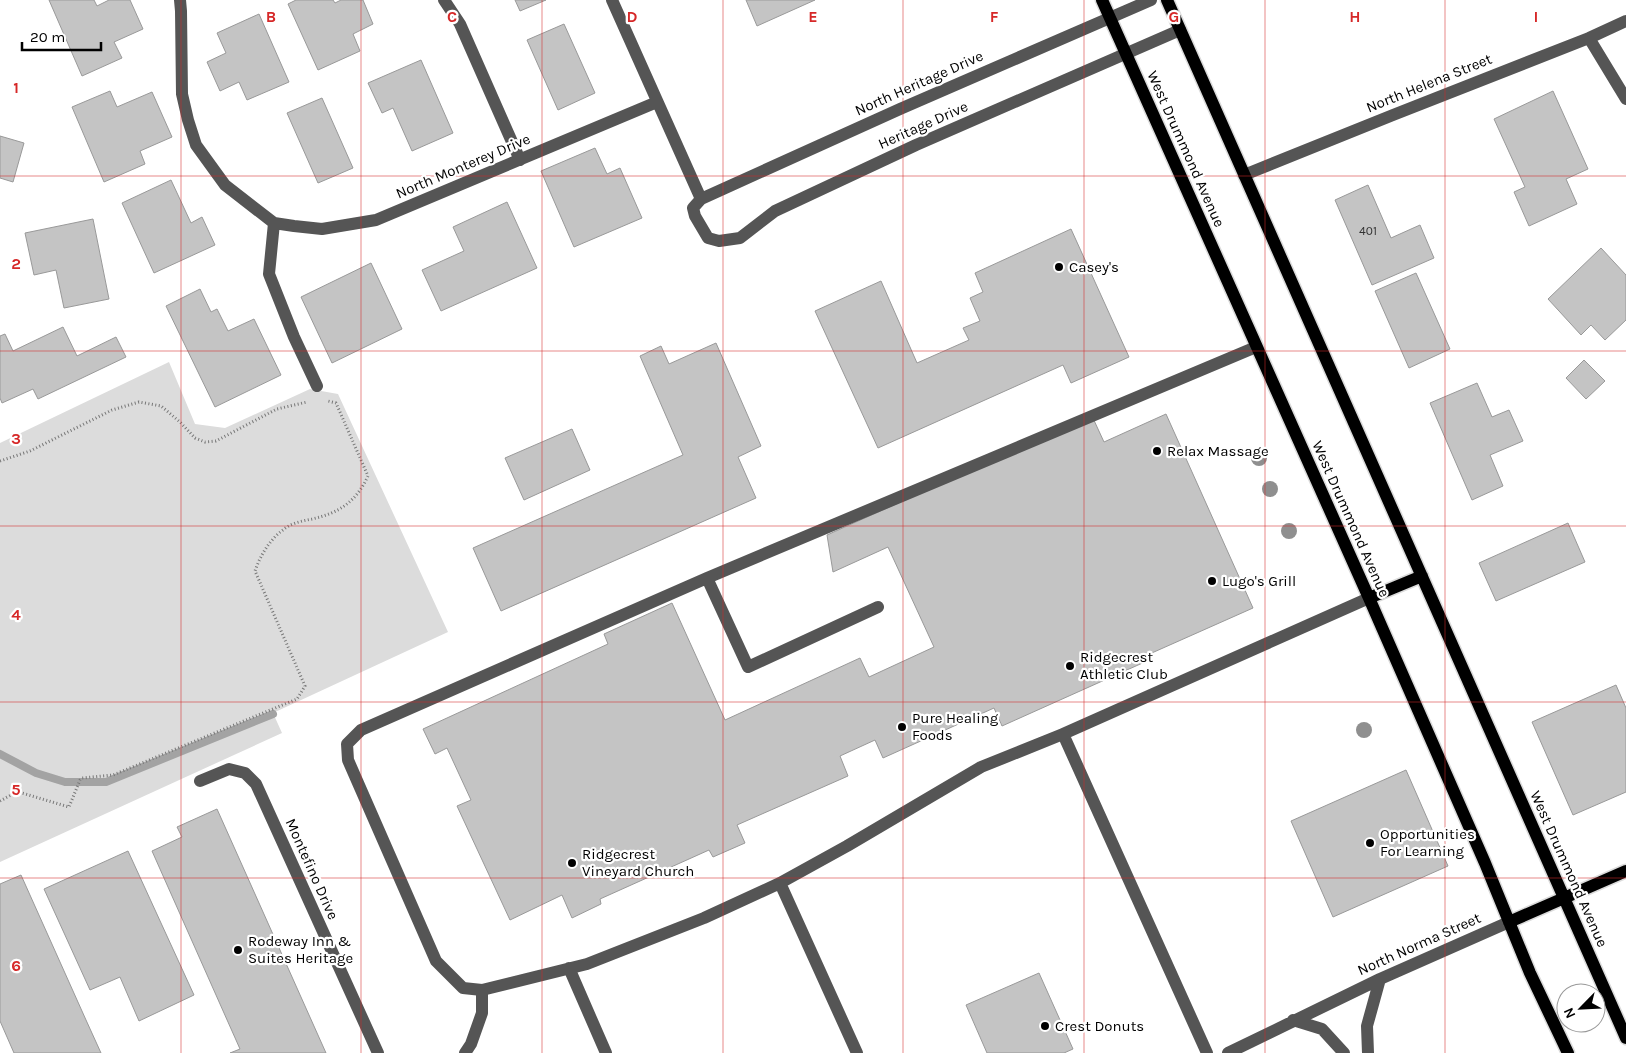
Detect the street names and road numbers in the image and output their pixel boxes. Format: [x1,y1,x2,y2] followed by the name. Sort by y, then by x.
[852,47,986,119] street label: North Heritage Drive
[1364,49,1495,116] street label: North Helena Street
[1143,68,1229,230] street label: West Drummond Avenue
[875,97,971,153] street label: Heritage Drive
[393,130,533,202] street label: North Monterey Drive
[1308,438,1394,600] street label: West Drummond Avenue
[1526,788,1612,950] street label: West Drummond Avenue
[282,816,342,922] street label: Montefino Drive
[1355,909,1484,979] street label: North Norma Street

